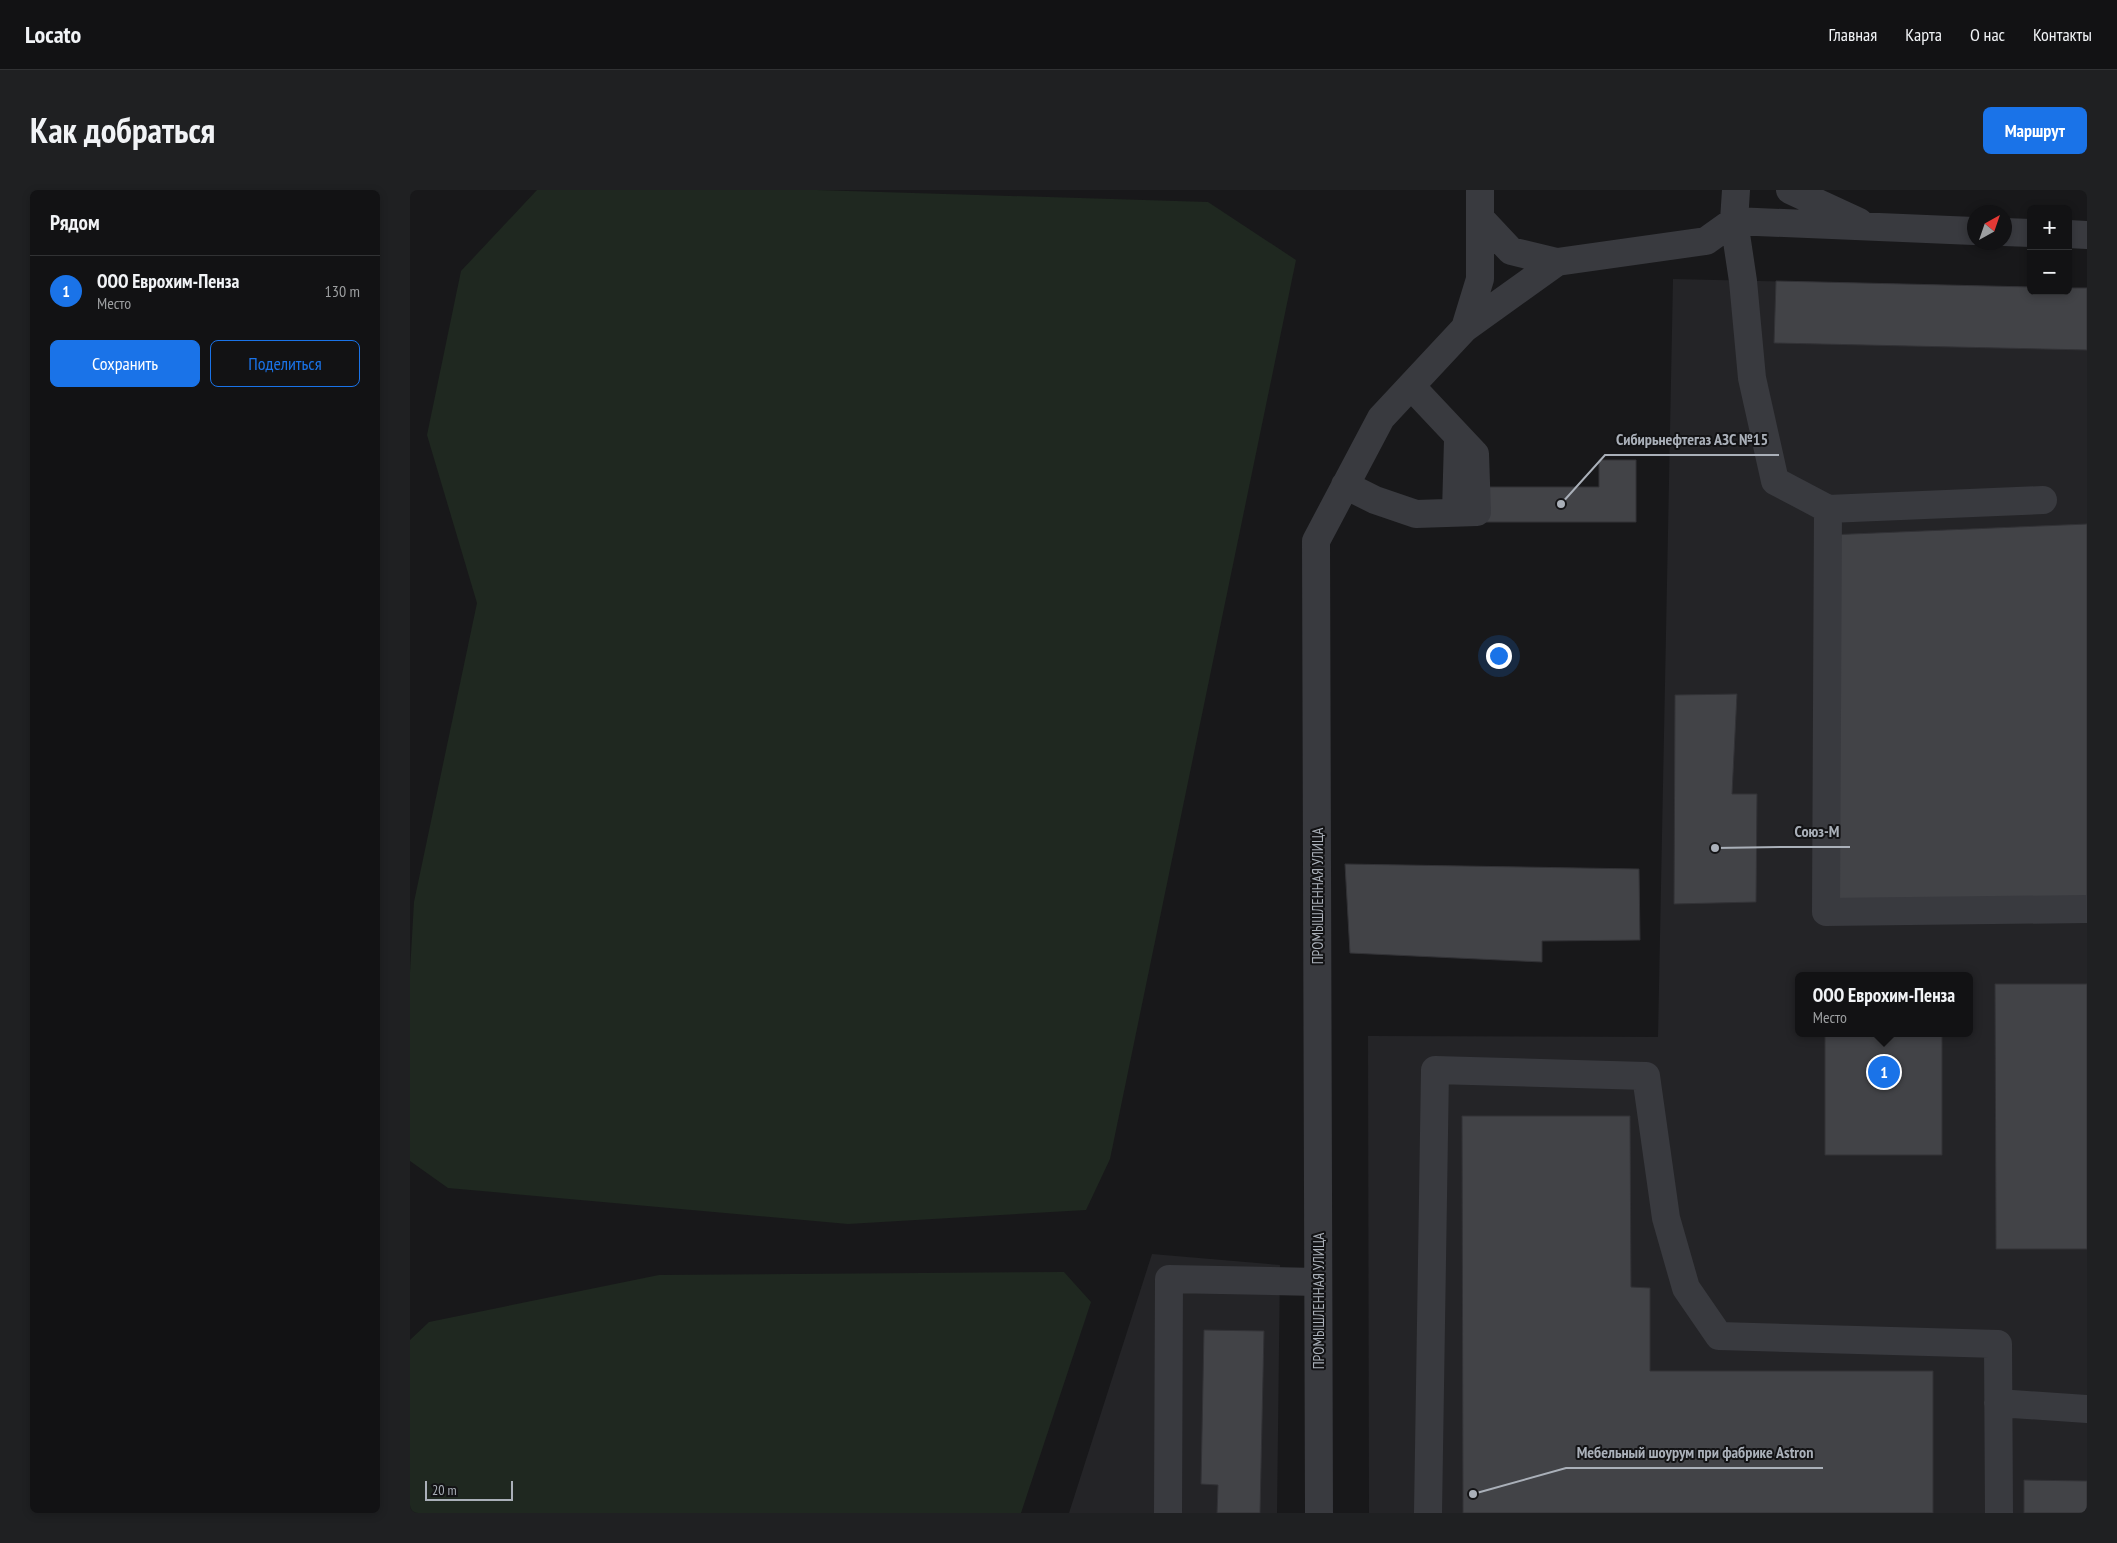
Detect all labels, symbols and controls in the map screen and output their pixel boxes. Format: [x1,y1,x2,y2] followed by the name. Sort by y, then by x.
[25,19,81,50] text: Locato
[1829,23,1877,46] text: Главная
[1905,23,1942,46] text: Карта
[1970,23,2005,46] text: О нас
[2033,23,2092,46] text: Контакты
[30,107,215,153] text: Как добраться
[1983,107,2087,154] button: Маршрут
[1967,205,2012,250] north arrow
[2027,205,2072,295] map controls
[2027,205,2072,250] button: +
[50,209,100,236] text: Рядом
[2027,250,2072,295] button: −
[97,269,239,293] text: ООО Еврохим-Пенза
[62,281,70,301] text: 1
[325,281,360,301] text: 130 m
[97,293,131,313] text: Место
[50,340,200,387] button: Сохранить
[210,340,360,387] button: Поделиться
[1605,424,1779,455] callout: Сибирьнефтегаз АЗС №15
[1616,429,1768,449] text: Сибирьнефтегаз АЗС №15
[1486,643,1512,669] your location
[1785,816,1850,847] callout: Союз-М
[1795,821,1839,841] text: Союз-М
[1308,827,1327,964] street label: ПРОМЫШЛЕННАЯ УЛИЦА
[1795,972,1973,1037] popup
[1813,983,1955,1007] text: ООО Еврохим-Пенза
[1813,1007,1847,1027] text: Место
[1868,1053,1900,1091] pin: 1
[1309,1232,1328,1369] street label: ПРОМЫШЛЕННАЯ УЛИЦА
[1566,1437,1823,1468] callout: Мебельный шоурум при фабрике Astron
[1577,1442,1813,1462] text: Мебельный шоурум при фабрике Astron
[425,1478,512,1501] scale bar
[432,1481,457,1499] text: 20 m

